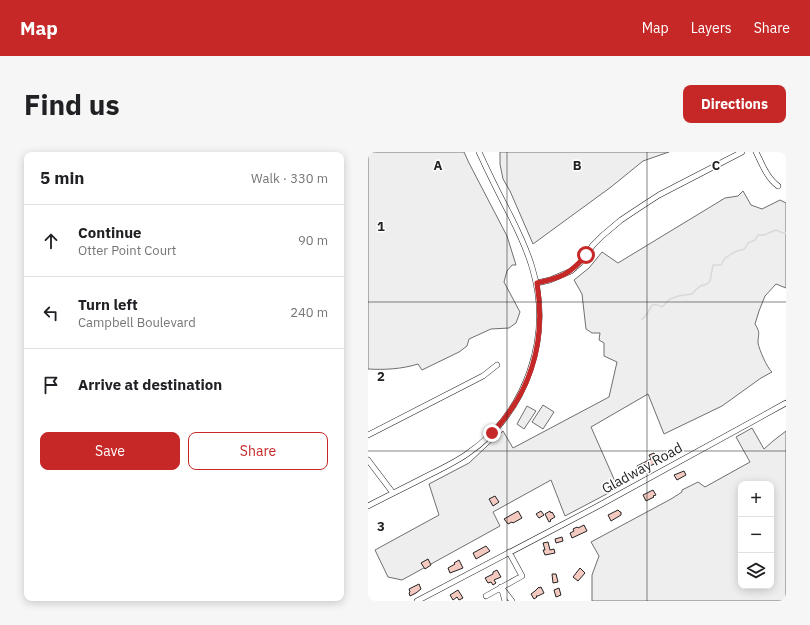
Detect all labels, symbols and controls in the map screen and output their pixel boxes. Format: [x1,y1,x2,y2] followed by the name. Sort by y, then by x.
[20,16,58,40] text: Map
[642,19,669,37] text: Map
[691,19,732,37] text: Layers
[754,19,790,37] text: Share
[683,85,786,123] button: Directions
[24,86,120,123] text: Find us
[434,157,443,174] text: A
[573,157,582,174] text: B
[712,157,721,174] text: C
[40,167,84,189] text: 5 min
[251,170,328,187] text: Walk · 330 m
[377,218,385,235] text: 1
[78,223,142,242] text: Continue
[40,230,62,252] icon: ahead
[298,232,328,249] text: 90 m
[78,242,176,259] text: Otter Point Court
[577,246,595,264] route start
[78,295,138,314] text: Turn left
[40,302,62,324] icon: left
[290,304,328,321] text: 240 m
[78,314,196,331] text: Campbell Boulevard
[377,368,385,385] text: 2
[40,374,62,396] icon: arrive
[78,375,222,394] text: Arrive at destination
[483,424,501,442] route end
[40,432,180,470] button: Save
[188,432,328,470] button: Share
[598,438,686,498] street label: Gladway Road
[738,481,774,589] map controls
[738,481,774,517] button: +
[738,517,774,553] button: −
[377,518,385,535] text: 3
[738,553,774,589] button: layers

